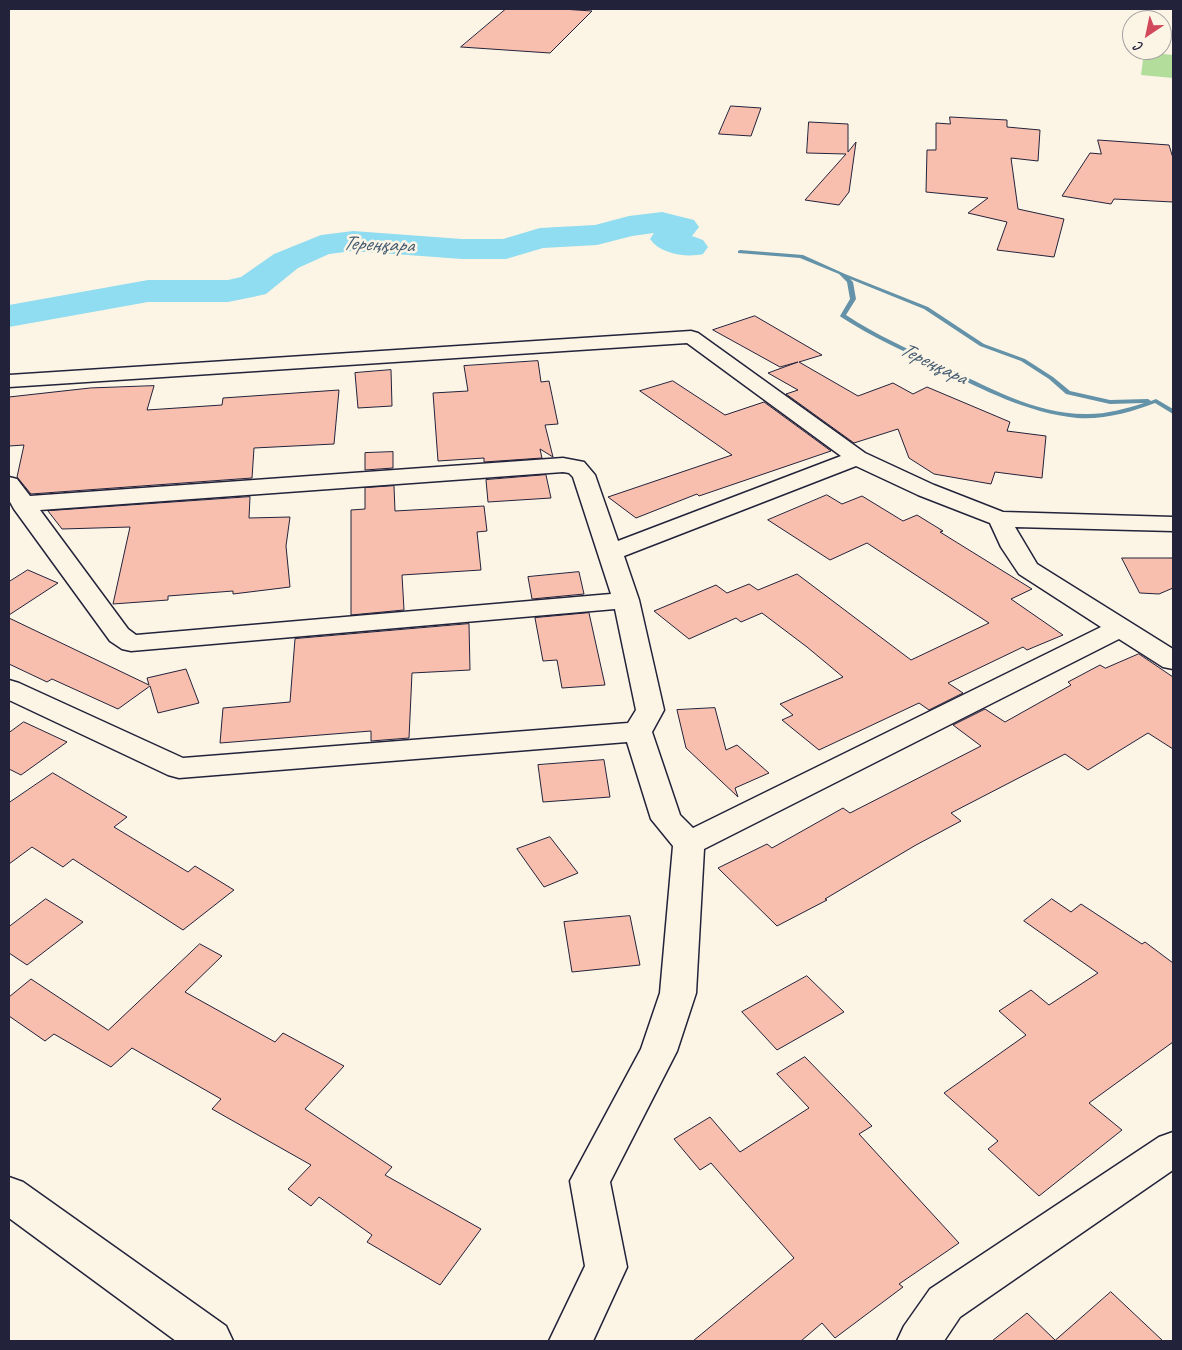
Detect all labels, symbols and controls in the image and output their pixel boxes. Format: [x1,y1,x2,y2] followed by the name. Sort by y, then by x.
[1122,10,1172,60] north arrow
[1131,38,1146,56] text: С
[342,231,414,259] water label: Тереңқара
[895,337,971,391] water label: Тереңқара

